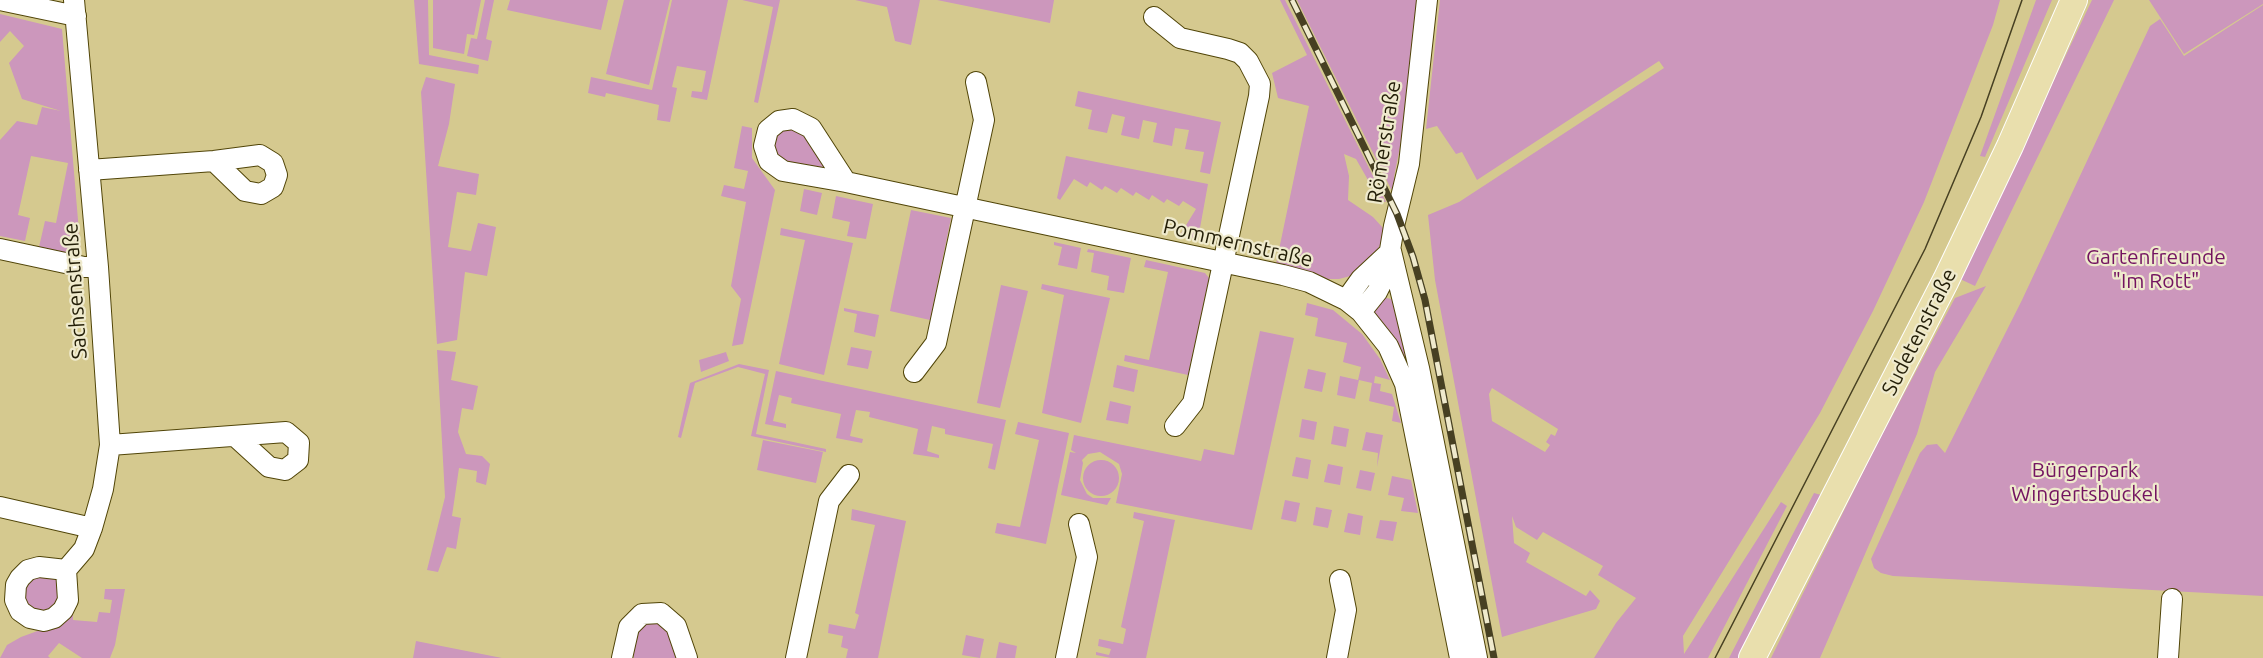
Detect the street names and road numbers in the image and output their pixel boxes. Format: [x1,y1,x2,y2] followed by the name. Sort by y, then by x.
[1362,79,1406,205] street label: Römerstraße
[1161,214,1315,272] street label: Pommernstraße
[58,222,92,360] street label: Sachsenstraße
[1876,264,1962,400] street label: Sudetenstraße

